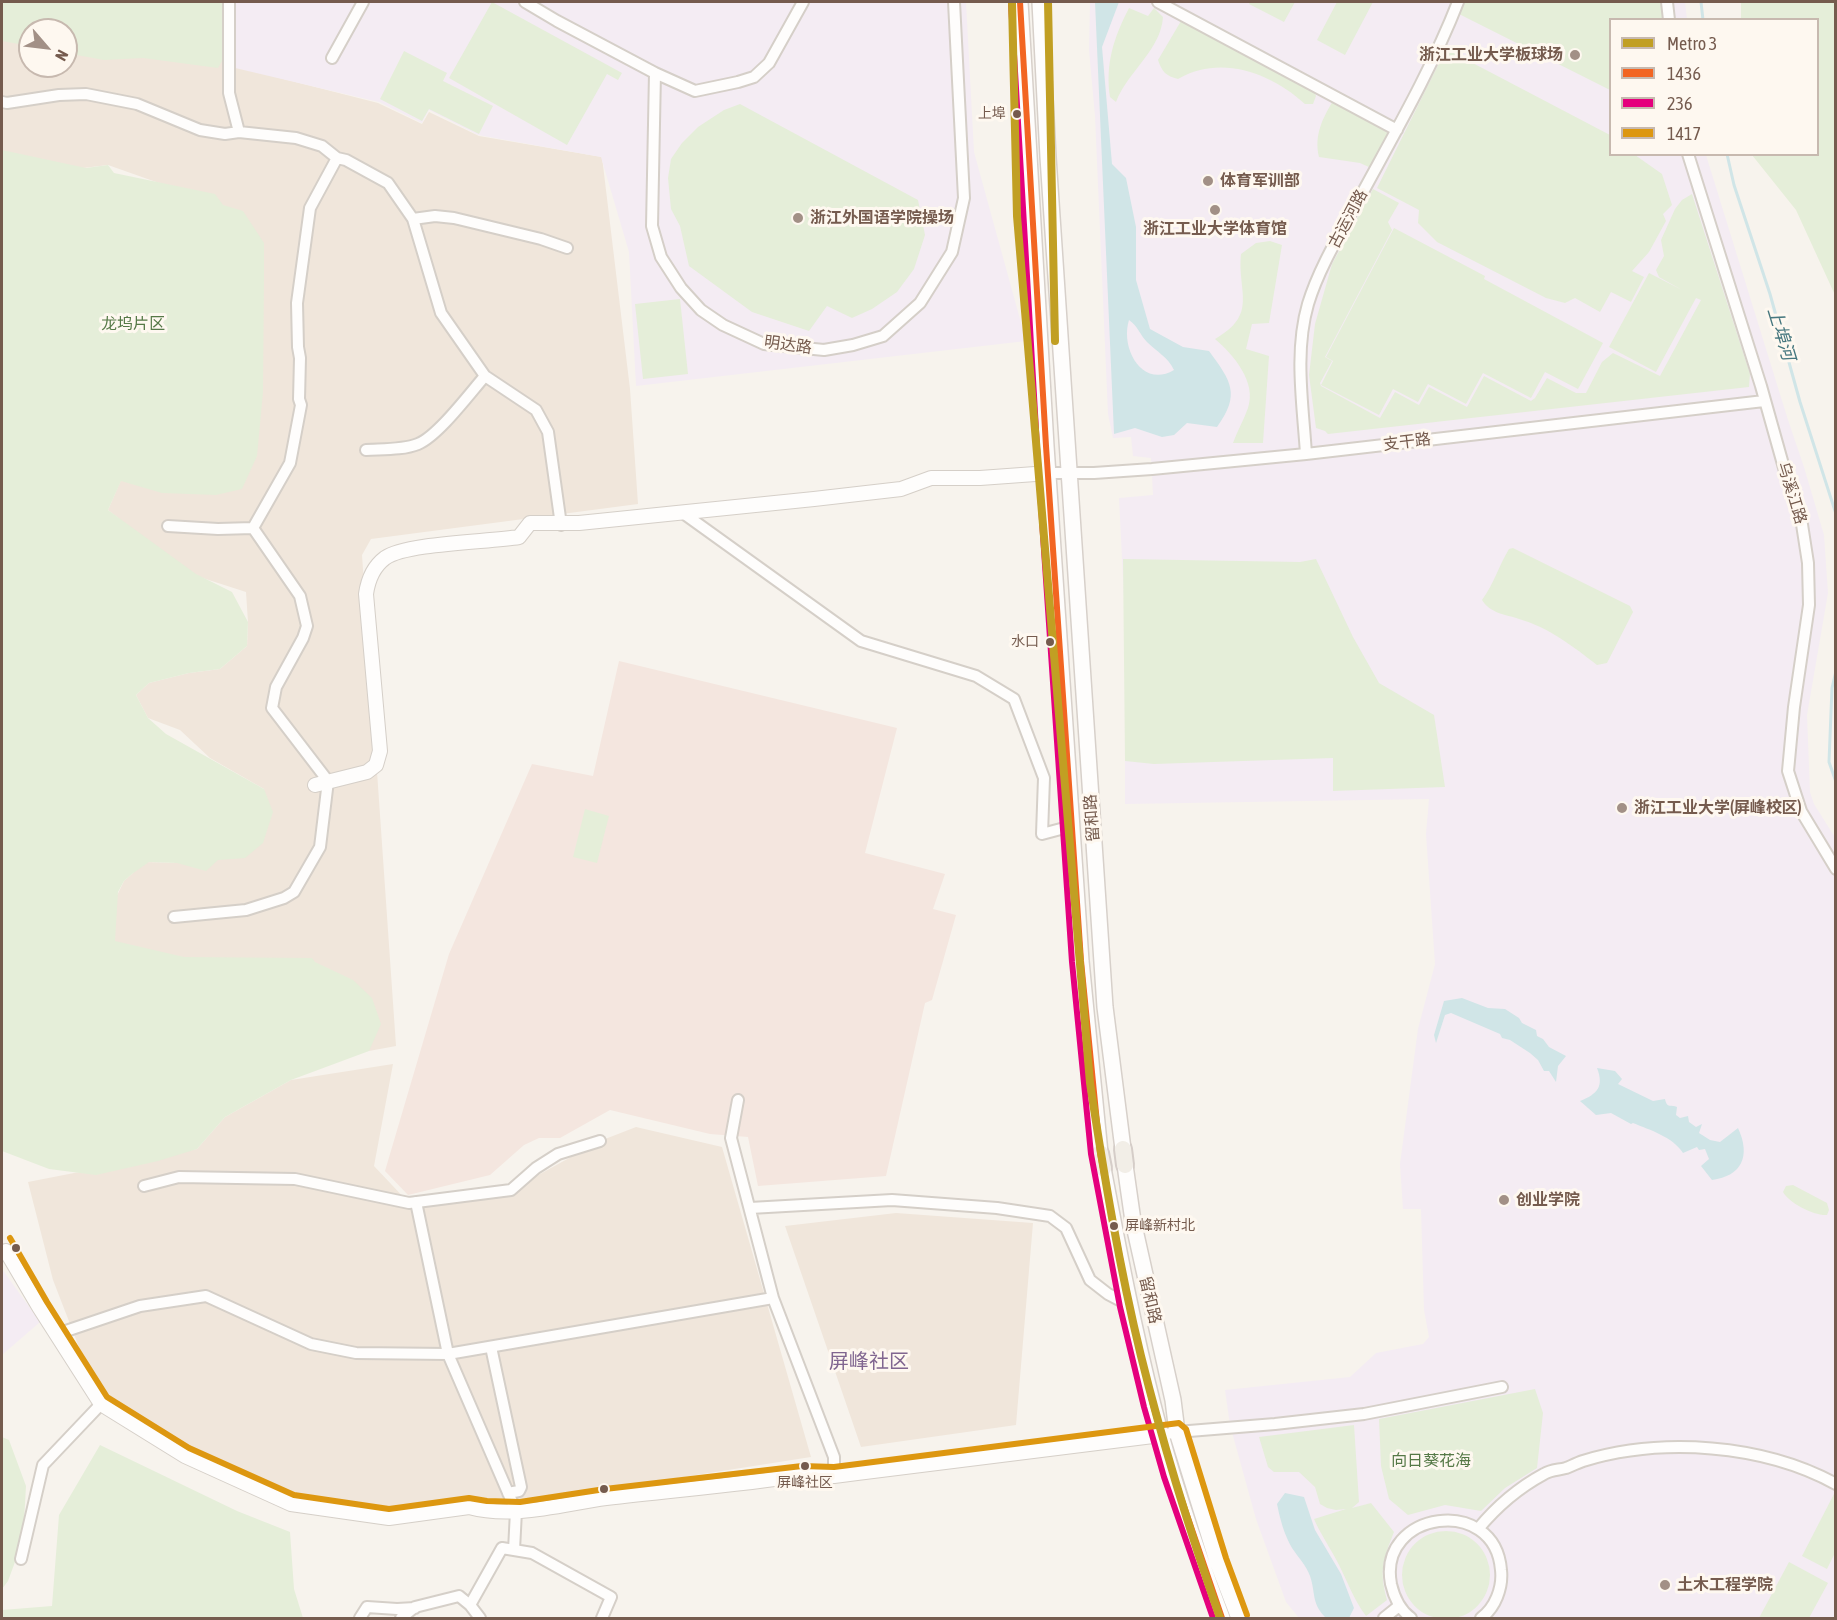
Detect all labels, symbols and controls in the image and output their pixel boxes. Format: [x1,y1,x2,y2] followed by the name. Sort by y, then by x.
[18,18,78,78] north arrow
[1609,18,1819,156] legend
[1667,33,1717,54] text: Metro 3
[1419,45,1563,65] place label: 浙江工业大学板球场
[52,47,72,64] text: N
[1568,48,1582,62] marker: 浙江工业大学板球场
[1667,63,1701,84] text: 1436
[1667,93,1692,114] text: 236
[978,106,1006,122] place label: 上埠
[1011,108,1023,120] marker: 上埠
[1667,123,1701,144] text: 1417
[1220,171,1300,191] place label: 体育军训部
[1201,174,1215,188] marker: 体育军训部
[1325,186,1371,252] street label: 古运河路
[1208,203,1222,217] marker: 浙江工业大学体育馆
[810,208,954,228] place label: 浙江外国语学院操场
[791,211,805,225] marker: 浙江外国语学院操场
[1143,219,1287,239] place label: 浙江工业大学体育馆
[1763,305,1799,363] water label: 上埠河
[101,314,165,334] park label: 龙坞片区
[763,332,813,358] street label: 明达路
[1382,430,1432,454] street label: 支干路
[1773,460,1811,526] street label: 乌溪江路
[1011,634,1039,650] place label: 水口
[1044,636,1056,648] marker: 水口
[1081,793,1103,843] street label: 留和路
[1634,798,1802,818] place label: 浙江工业大学(屏峰校区)
[1615,801,1629,815] marker: 浙江工业大学(屏峰校区)
[1516,1190,1580,1210] place label: 创业学院
[1497,1193,1511,1207] marker: 创业学院
[1125,1218,1195,1234] place label: 屏峰新村北
[1108,1220,1120,1232] marker: 屏峰新村北
[10,1242,22,1254] unlabelled marker
[1135,1274,1165,1326] street label: 留和路
[829,1350,909,1374] district label: 屏峰社区
[1391,1451,1471,1471] park label: 向日葵花海
[799,1460,811,1472] marker: 屏峰社区
[777,1475,833,1491] place label: 屏峰社区
[598,1483,610,1495] unlabelled marker
[1677,1575,1773,1595] place label: 土木工程学院
[1658,1578,1672,1592] marker: 土木工程学院

